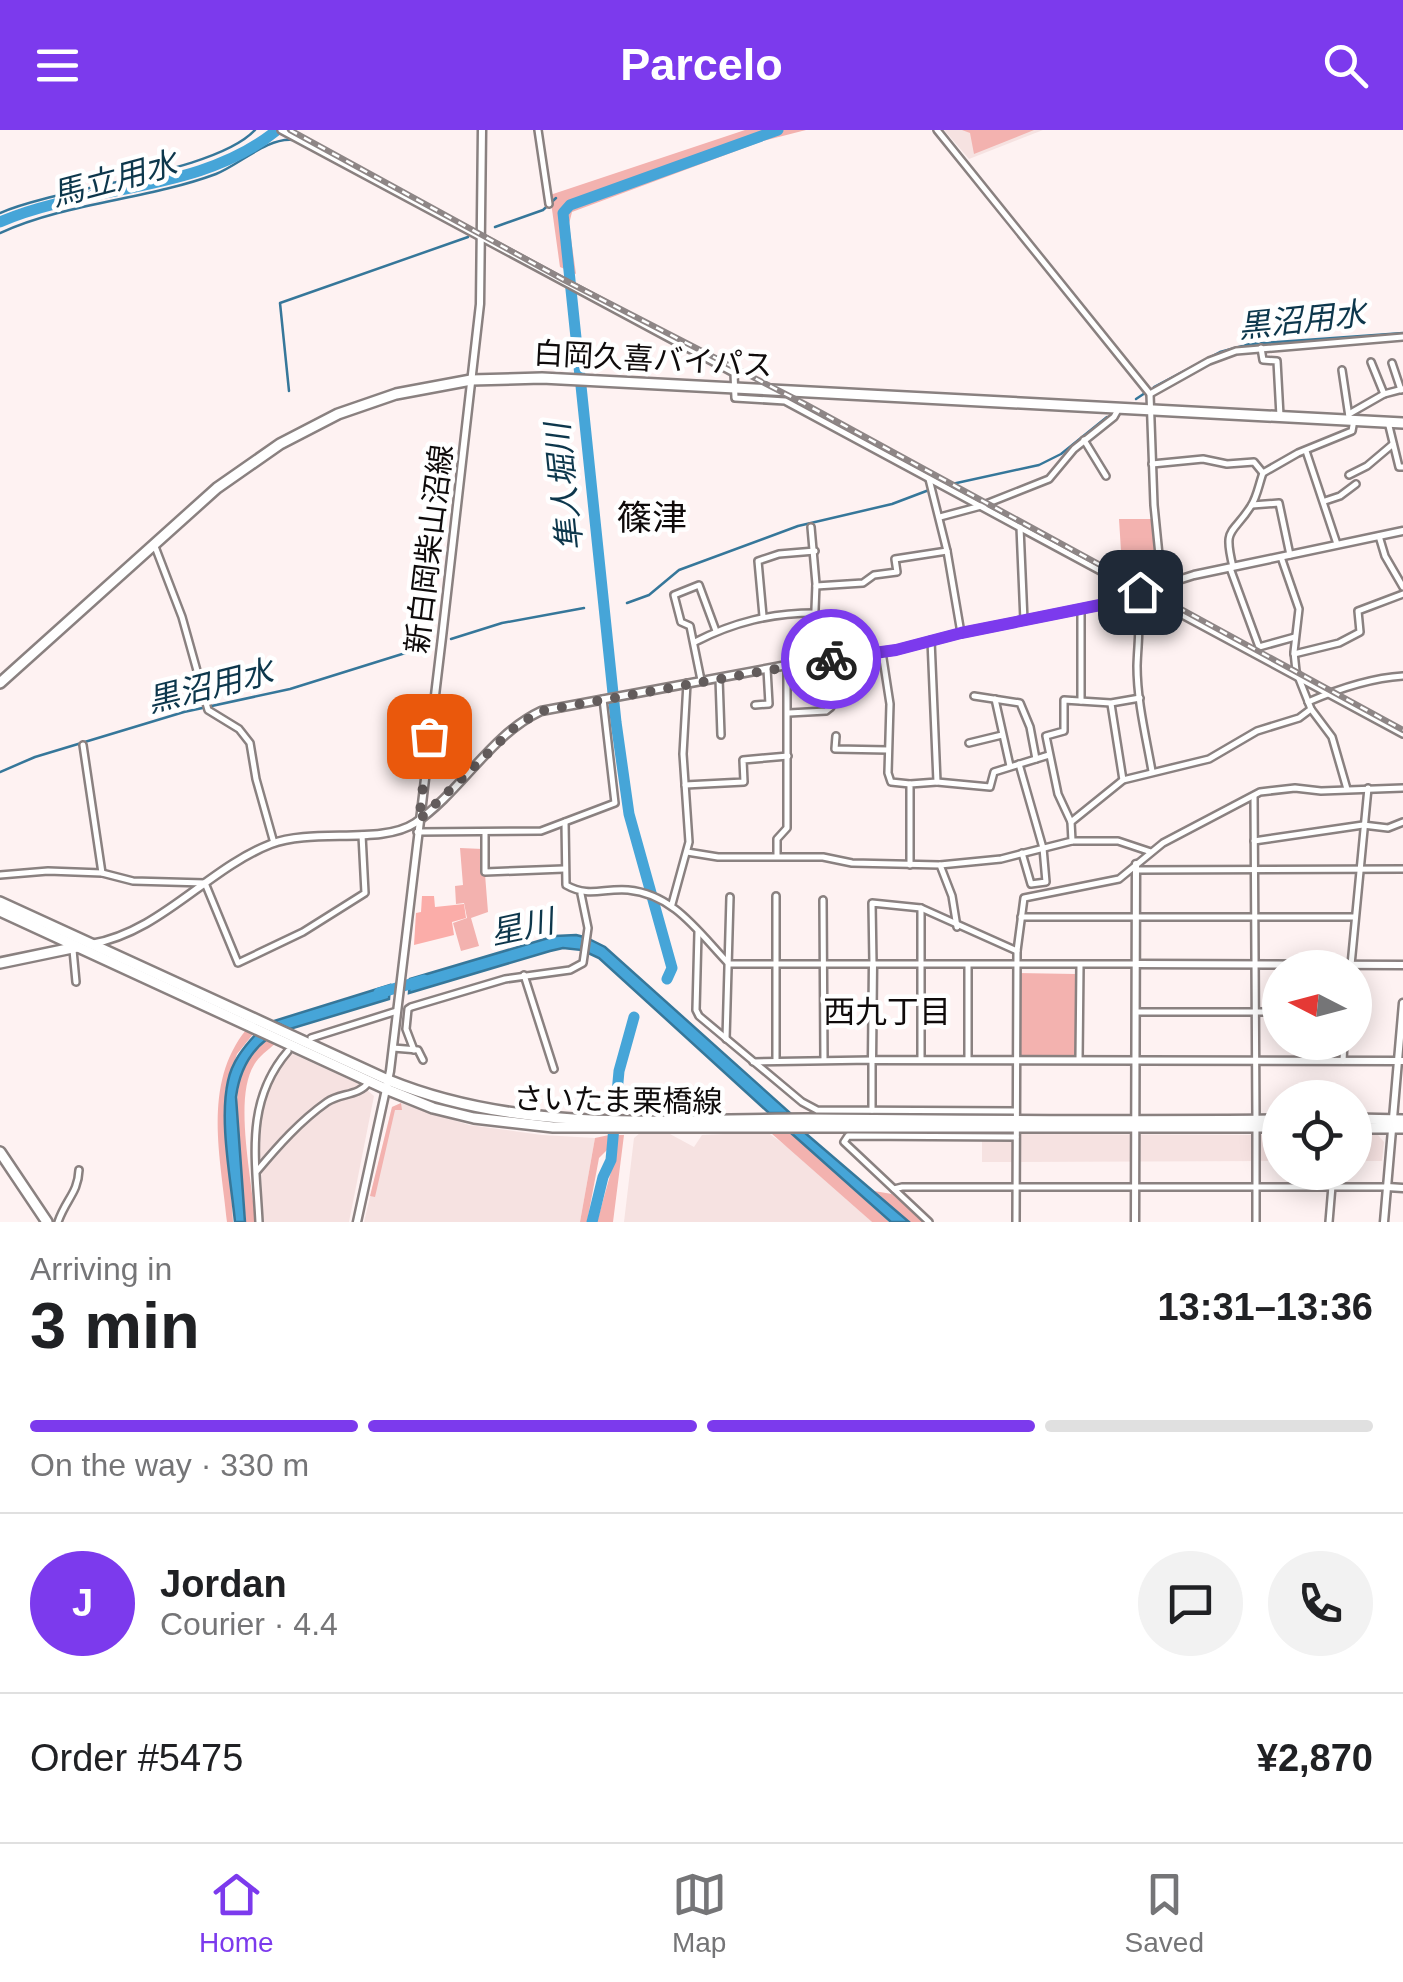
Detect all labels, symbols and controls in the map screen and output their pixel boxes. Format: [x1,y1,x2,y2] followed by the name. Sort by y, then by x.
[30,38,85,93] icon: menu
[1318,38,1373,93] icon: search
[620,39,783,90] text: Parcelo
[48,144,183,213] water label: 馬立用水
[1236,295,1371,345] water label: 黒沼用水
[533,336,773,382] street label: 白岡久喜バイパス
[539,418,589,553] water label: 隼人堀川
[400,443,458,655] street label: 新白岡柴山沼線
[617,498,687,537] district label: 篠津
[1098,550,1183,635] pin
[1113,565,1168,620] icon: home
[781,609,881,709] courier
[804,632,859,687] icon: bike
[144,652,279,719] water label: 黒沼用水
[387,694,472,779] pin
[402,709,457,764] icon: bag
[487,902,560,951] water label: 星川
[1262,950,1372,1060] north arrow
[1262,950,1372,1190] map controls
[823,994,951,1030] district label: 西九丁目
[1262,1080,1372,1190] button: locate
[513,1082,723,1118] street label: さいたま栗橋線
[30,1251,172,1287] text: Arriving in
[1157,1286,1373,1328] text: 13:31–13:36
[30,1289,200,1362] text: 3 min
[30,1447,309,1483] text: On the way · 330 m
[1138,1551,1243,1656] button: chat
[1268,1551,1373,1656] button: phone
[160,1563,287,1605] text: Jordan
[72,1582,93,1624] text: J
[160,1606,338,1642] text: Courier · 4.4
[30,1737,243,1779] text: Order #5475
[1257,1737,1373,1779] text: ¥2,870
[199,1867,274,1959] tab: Home
[672,1867,727,1959] tab: Map
[1125,1867,1204,1959] tab: Saved

